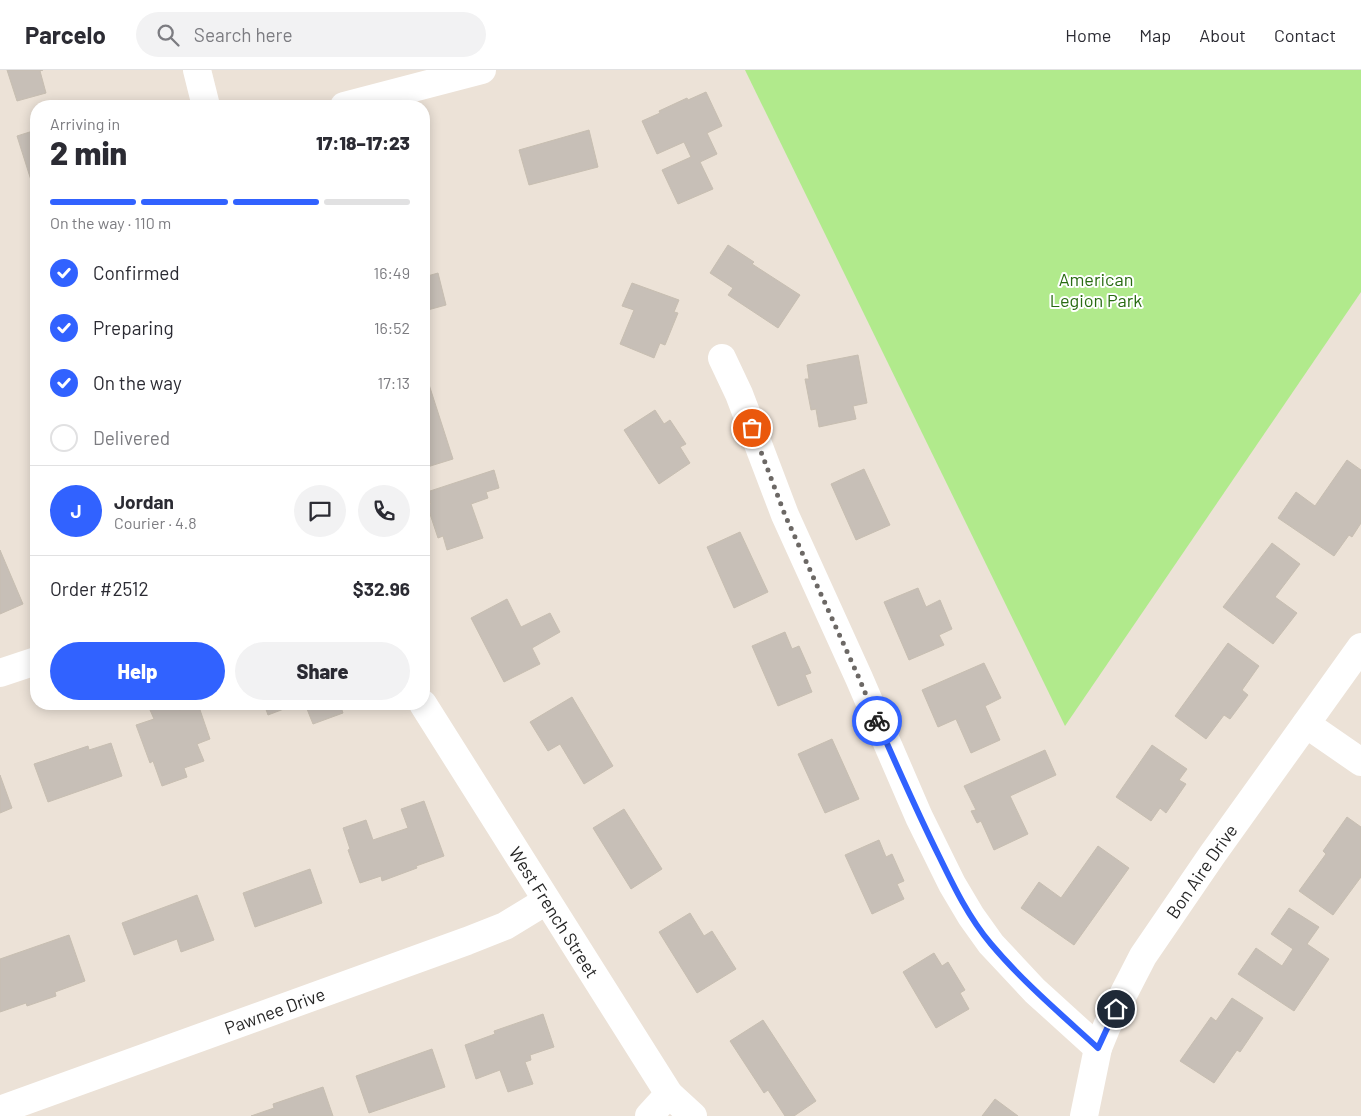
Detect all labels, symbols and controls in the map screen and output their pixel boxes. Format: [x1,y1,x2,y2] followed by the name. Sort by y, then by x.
[136,12,486,57] search box
[25,20,106,49] text: Parcelo
[154,21,182,49] icon: search
[194,23,293,46] text: Search here
[1065,24,1111,46] text: Home
[1139,24,1171,46] text: Map
[1199,24,1246,46] text: About
[1274,24,1336,46] text: Contact
[50,114,120,133] text: Arriving in
[316,131,410,154] text: 17:18–17:23
[50,133,127,171] text: 2 min
[50,213,171,232] text: On the way · 110 m
[50,259,78,287] icon: check
[93,261,180,284] text: Confirmed
[374,263,410,282] text: 16:49
[1050,268,1142,311] park label: American Legion Park
[50,314,78,342] icon: check
[93,316,174,339] text: Preparing
[374,318,410,337] text: 16:52
[50,369,78,397] icon: check
[93,371,182,394] text: On the way
[378,373,410,392] text: 17:13
[731,407,773,449] pin
[738,414,766,442] icon: bag
[93,426,170,449] text: Delivered
[294,485,346,537] button: chat
[358,485,410,537] button: phone
[114,490,174,513] text: Jordan
[70,499,82,522] text: J
[114,513,197,532] text: Courier · 4.8
[50,577,149,600] text: Order #2512
[353,577,410,600] text: $32.96
[50,642,225,700] button: Help
[235,642,410,700] button: Share
[852,696,902,746] courier
[863,707,891,735] icon: bike
[1161,820,1242,922] street label: Bon Aire Drive
[505,842,604,982] street label: West French Street
[221,982,328,1039] street label: Pawnee Drive
[1095,988,1137,1030] pin
[1102,995,1130,1023] icon: home

